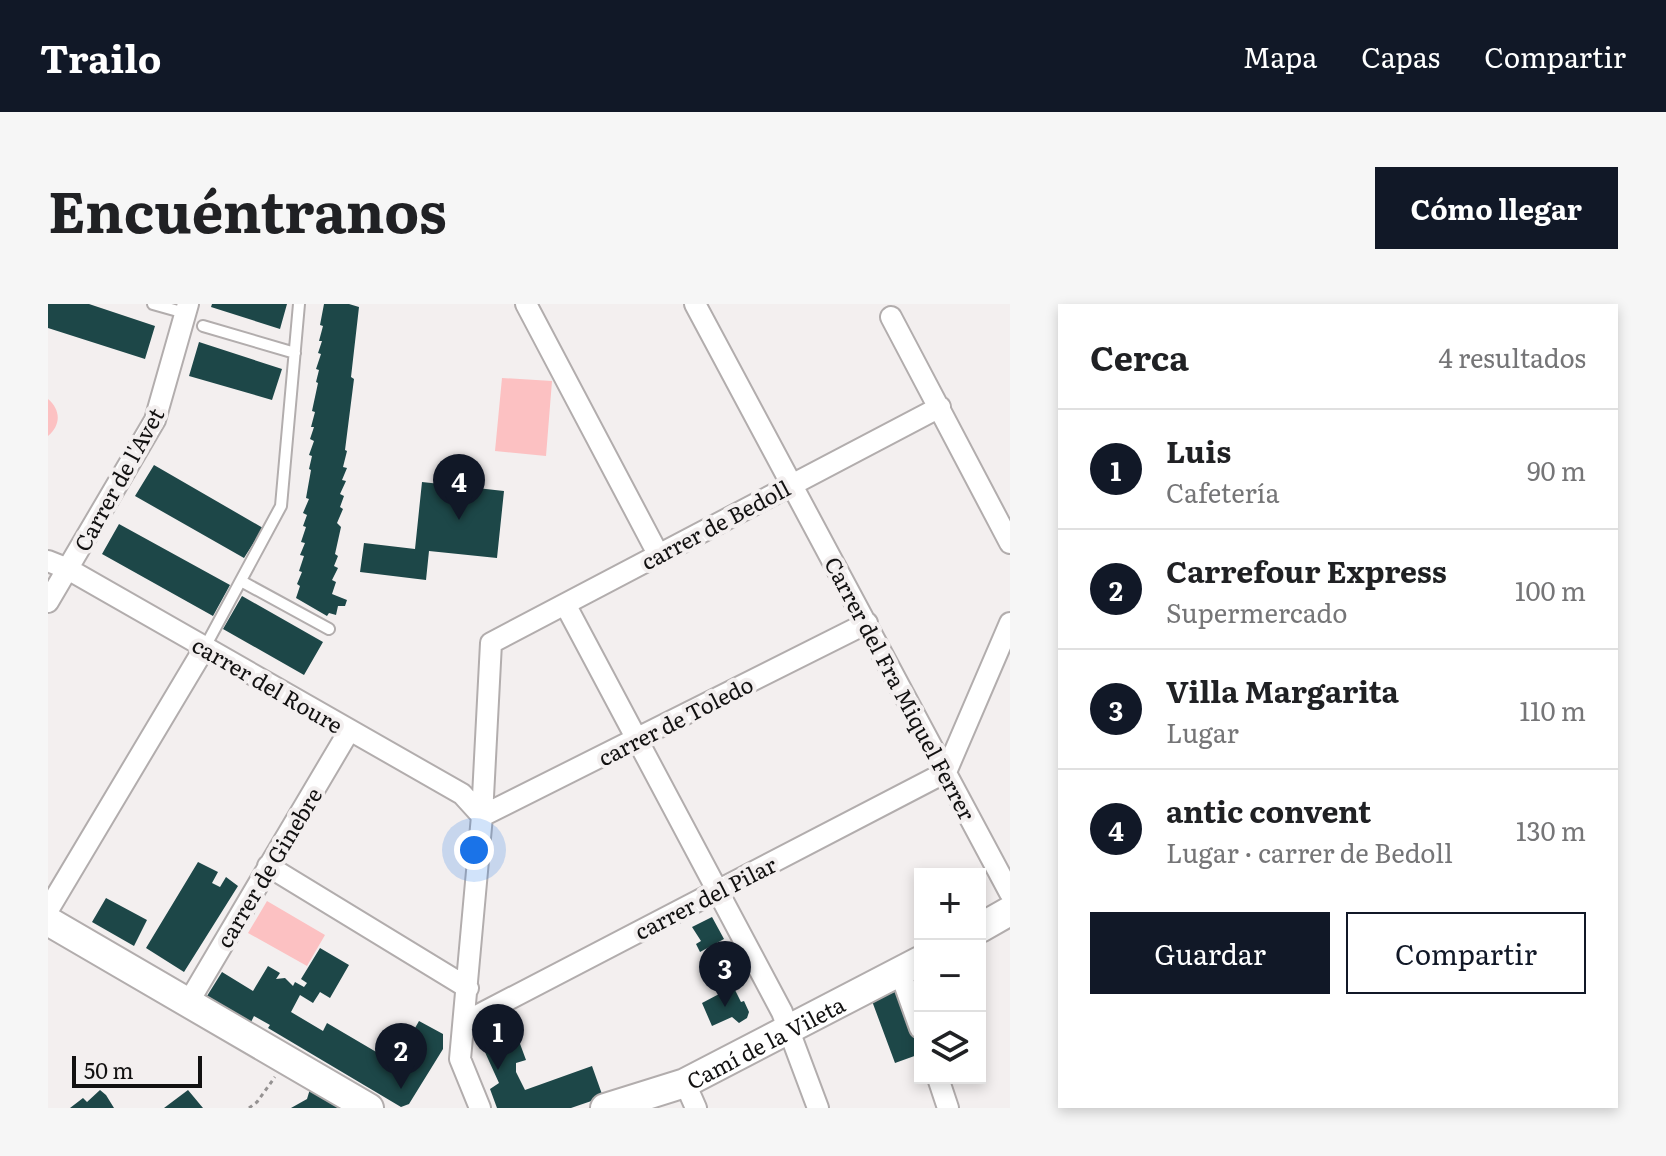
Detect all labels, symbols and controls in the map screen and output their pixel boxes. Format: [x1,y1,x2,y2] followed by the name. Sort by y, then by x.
[40,28,161,85] text: Trailo
[1243,35,1317,77] text: Mapa
[1361,35,1440,77] text: Capas
[1484,35,1626,77] text: Compartir
[48,167,447,250] text: Encuéntranos
[1375,167,1618,249] button: Cómo llegar
[1090,331,1189,381] text: Cerca
[1438,337,1586,376] text: 4 resultados
[65,401,171,557] street label: Carrer de l'Avet
[1166,428,1231,472] text: Luis
[1111,450,1121,489] text: 1
[1527,450,1586,489] text: 90 m
[433,454,485,520] pin: 4
[635,471,795,577] street label: carrer de Bedoll
[1166,472,1279,511] text: Cafetería
[1166,548,1447,592] text: Carrefour Express
[817,550,985,826] street label: Carrer del Fra Miquel Ferrer
[1109,570,1123,609] text: 2
[1515,570,1586,609] text: 100 m
[1166,592,1347,631] text: Supermercado
[187,627,349,741] street label: carrer del Roure
[592,667,758,773] street label: carrer de Toledo
[1166,668,1399,712] text: Villa Margarita
[1109,690,1123,729] text: 3
[1519,690,1586,729] text: 110 m
[1166,712,1239,751] text: Lugar
[207,780,329,954] street label: carrer de Ginebre
[1166,788,1371,832] text: antic convent
[1108,810,1124,849] text: 4
[1516,810,1586,849] text: 130 m
[454,830,494,870] your location
[1166,832,1453,871] text: Lugar · carrer de Bedoll
[628,847,782,947] street label: carrer del Pilar
[914,868,986,1084] map controls
[914,868,986,940] button: +
[1090,912,1330,994] button: Guardar
[1346,912,1586,994] button: Compartir
[914,940,986,1012] button: −
[699,941,751,1007] pin: 3
[680,987,850,1096] street label: Camí de la Vileta
[472,1004,524,1070] pin: 1
[914,1012,986,1084] button: layers
[375,1023,427,1089] pin: 2
[72,1052,202,1088] scale bar
[84,1053,134,1086] text: 50 m

